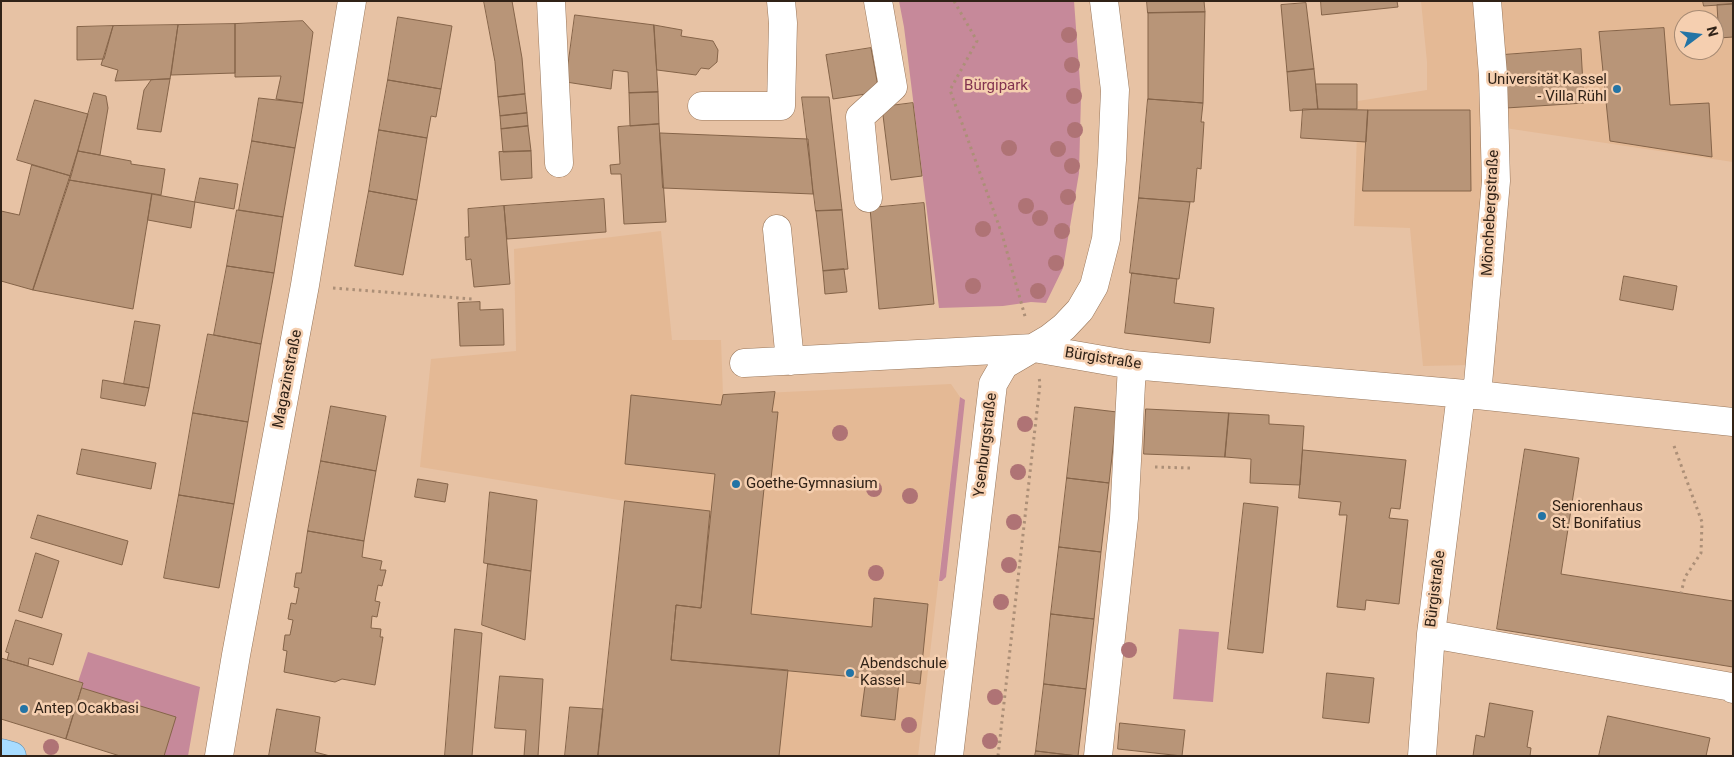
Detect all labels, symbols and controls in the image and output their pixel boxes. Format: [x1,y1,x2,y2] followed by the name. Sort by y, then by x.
[1674,10,1724,60] north arrow
[1704,25,1722,38] text: N
[1487,71,1607,106] place label: Universität Kassel - Villa Rühl
[964,77,1028,95] park label: Bürgipark
[1611,83,1623,95] marker: Universität Kassel - Villa Rühl
[1479,150,1503,276] street label: Mönchebergstraße
[270,328,306,430] street label: Magazinstraße
[1064,344,1142,374] street label: Bürgistraße
[971,392,1001,498] street label: Ysenburgstraße
[746,475,878,493] place label: Goethe-Gymnasium
[730,478,742,490] marker: Goethe-Gymnasium
[1552,498,1643,533] place label: Seniorenhaus St. Bonifatius
[1536,510,1548,522] marker: Seniorenhaus St. Bonifatius
[1422,550,1450,628] street label: Bürgistraße
[860,655,947,690] place label: Abendschule Kassel
[844,667,856,679] marker: Abendschule Kassel
[34,700,139,718] place label: Antep Ocakbasi
[18,703,30,715] marker: Antep Ocakbasi

